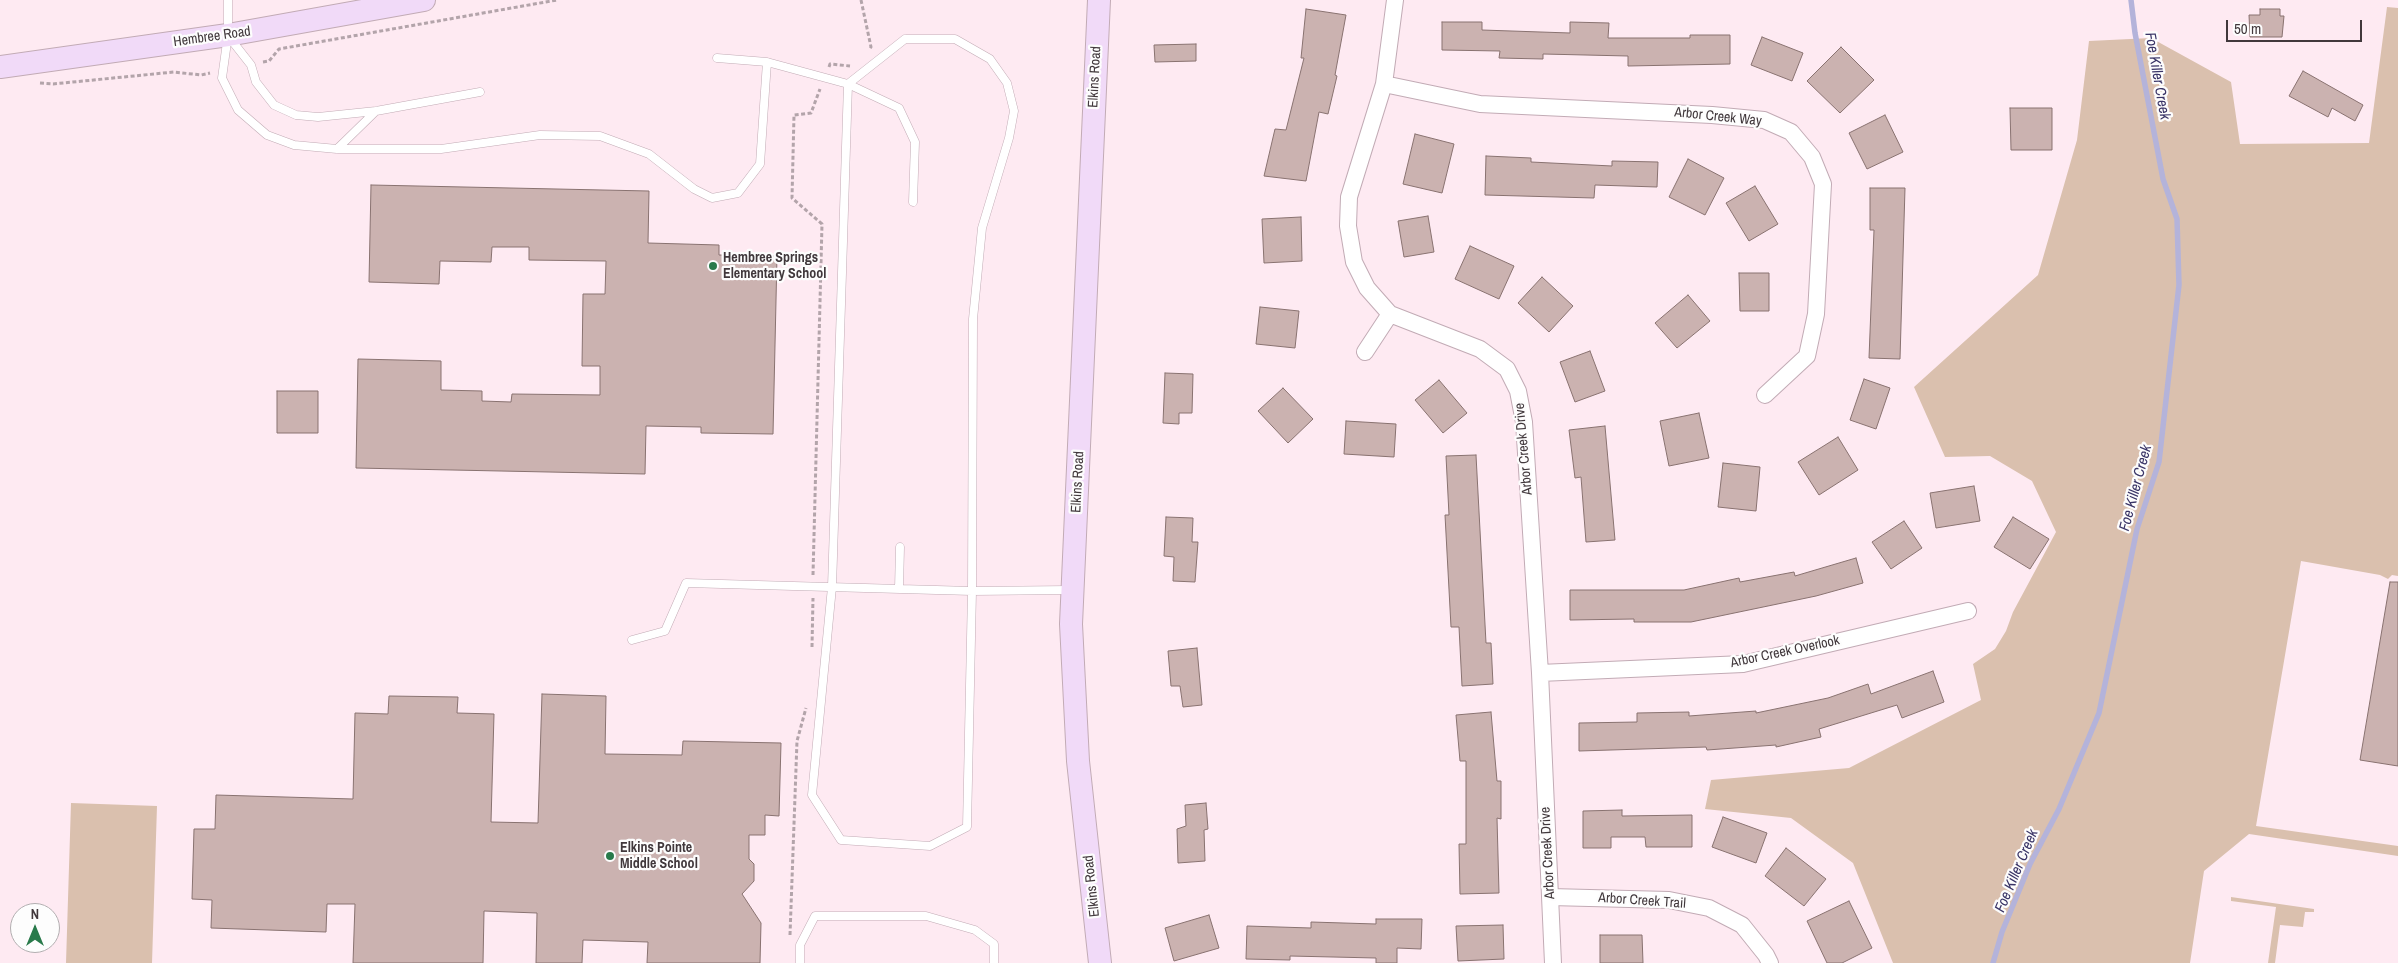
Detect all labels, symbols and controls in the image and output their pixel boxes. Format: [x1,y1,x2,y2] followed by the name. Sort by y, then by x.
[2228,10,2364,42] scale bar
[2234,18,2261,39] text: 50 m
[172,23,252,51] street label: Hembree Road
[2140,31,2174,121] water label: Foe Killer Creek
[1085,46,1105,108] street label: Elkins Road
[1674,104,1762,130] street label: Arbor Creek Way
[723,250,826,282] place label: Hembree Springs Elementary School
[707,260,719,272] marker: Hembree Springs Elementary School
[1512,402,1536,496] street label: Arbor Creek Drive
[2116,443,2156,533] water label: Foe Killer Creek
[1068,451,1088,513] street label: Elkins Road
[1729,632,1841,672] street label: Arbor Creek Overlook
[1537,806,1559,900] street label: Arbor Creek Drive
[1991,827,2043,915] water label: Foe Killer Creek
[620,840,698,872] place label: Elkins Pointe Middle School
[604,850,616,862] marker: Elkins Pointe Middle School
[1080,854,1104,918] street label: Elkins Road
[1598,890,1686,912] street label: Arbor Creek Trail
[10,903,60,953] north arrow
[31,905,39,923] text: N

